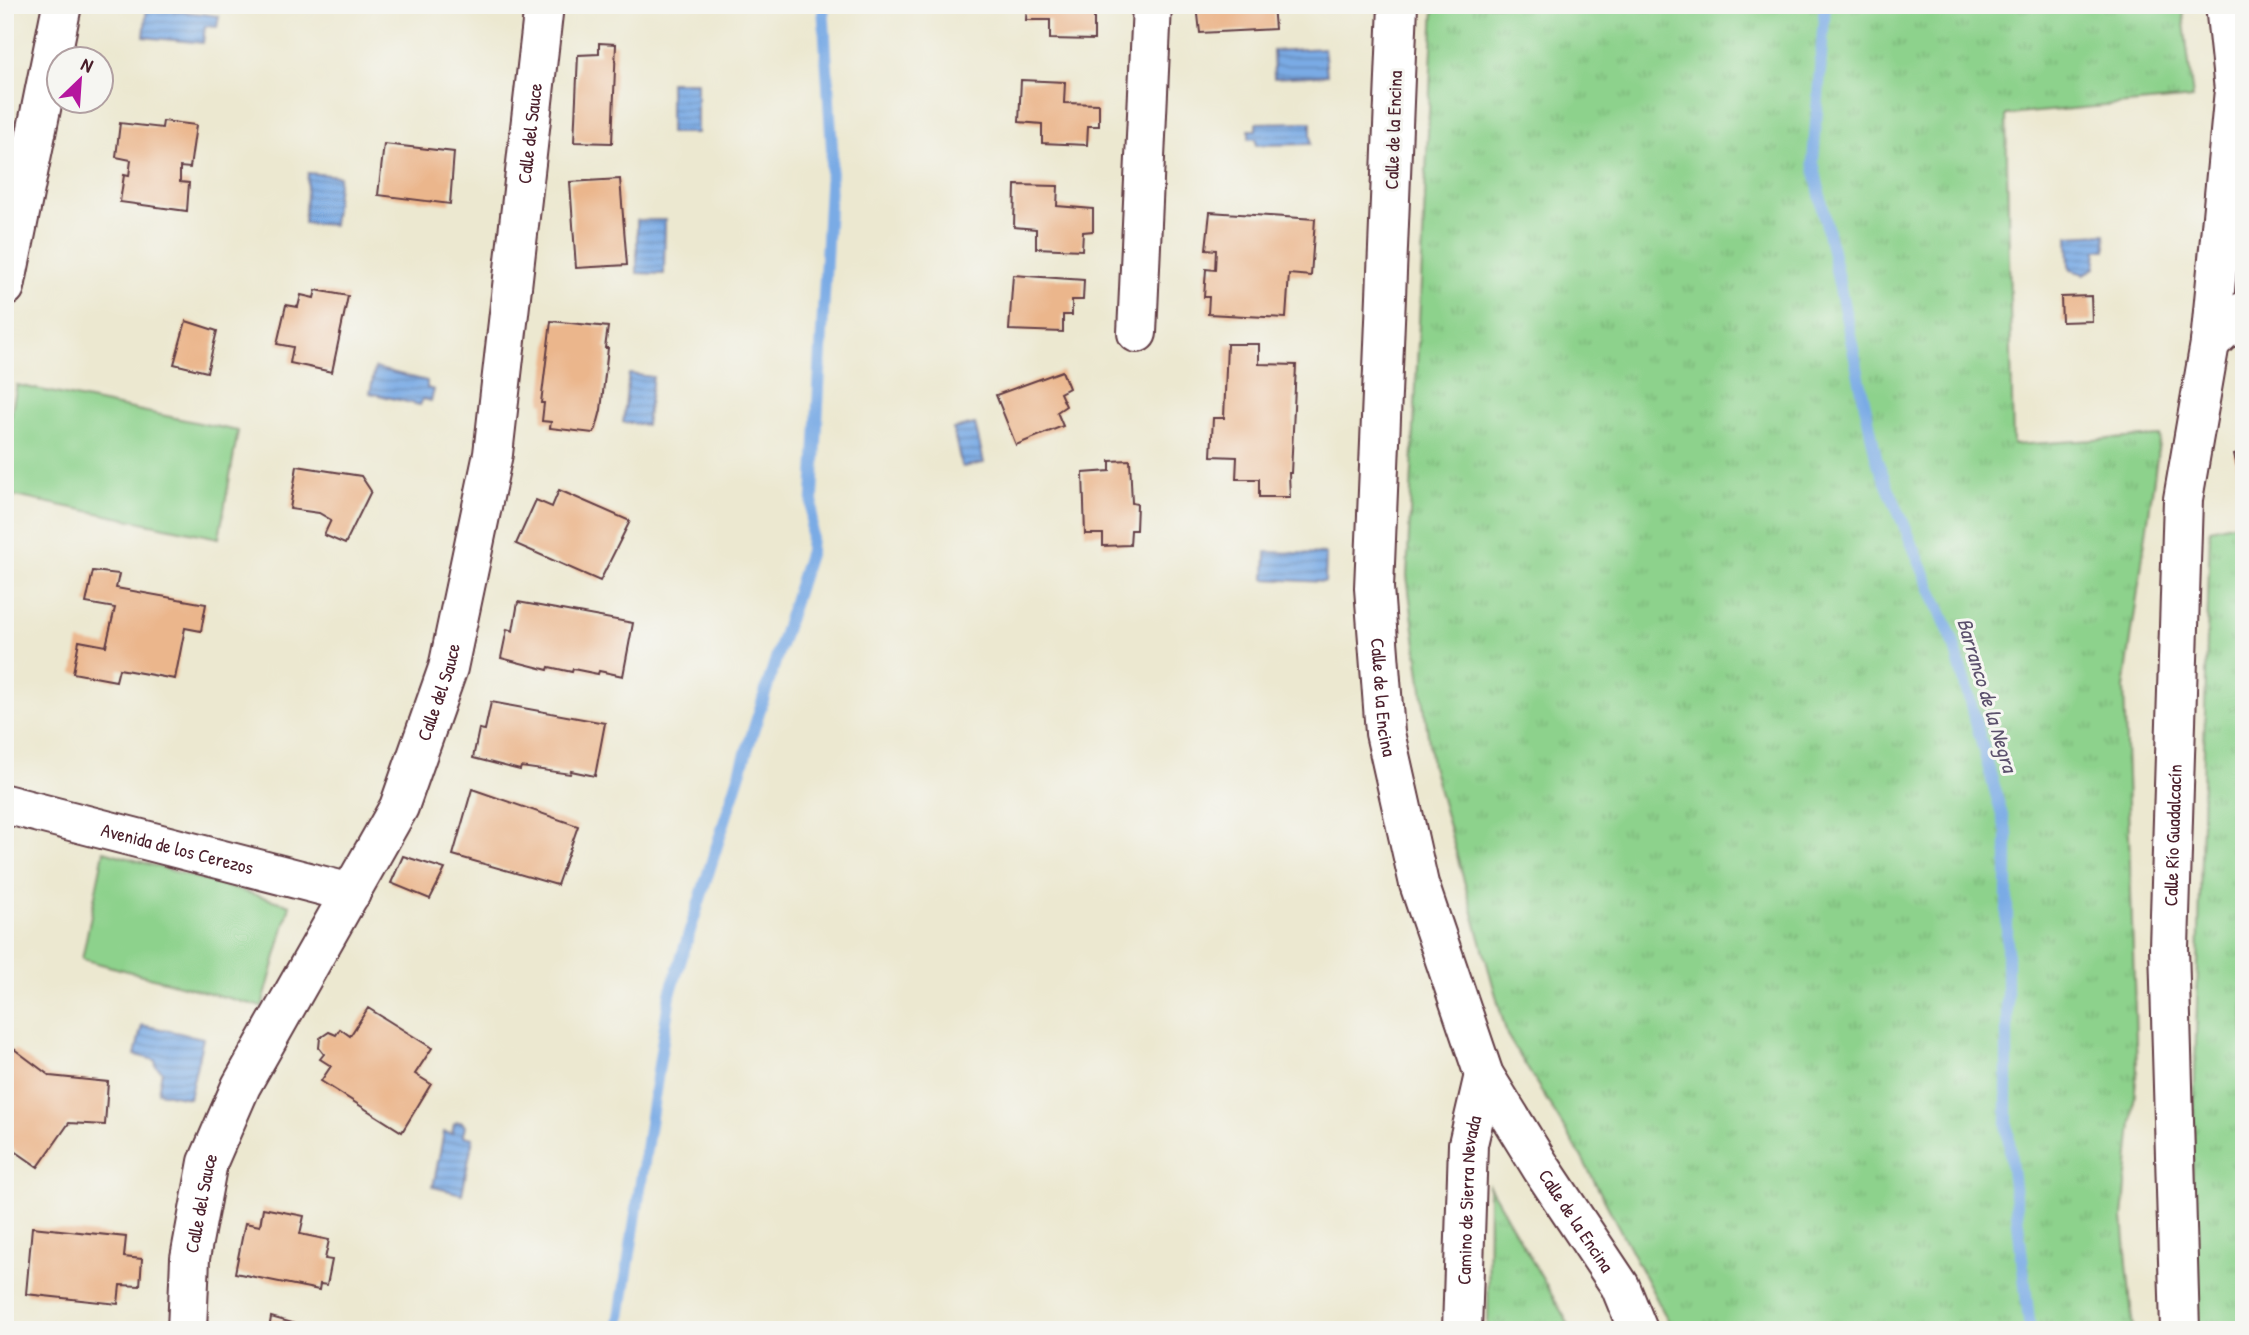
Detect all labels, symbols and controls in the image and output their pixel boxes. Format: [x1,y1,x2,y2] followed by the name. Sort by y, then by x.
[46,46,116,116] north arrow
[77,51,97,79] text: N
[1378,70,1408,190] street label: Calle de la Encina
[511,81,548,185] street label: Calle del Sauce
[1950,614,2025,778] water label: Barranco de la Negra
[1365,637,1403,759] street label: Calle de la Encina
[410,640,466,744] street label: Calle del Sauce
[2157,764,2188,907] street label: Calle Río Guadalcacín
[98,816,256,880] street label: Avenida de los Cerezos
[1450,1113,1487,1285] street label: Camino de Sierra Nevada
[178,1148,224,1255] street label: Calle del Sauce
[1533,1164,1621,1278] street label: Calle de la Encina

